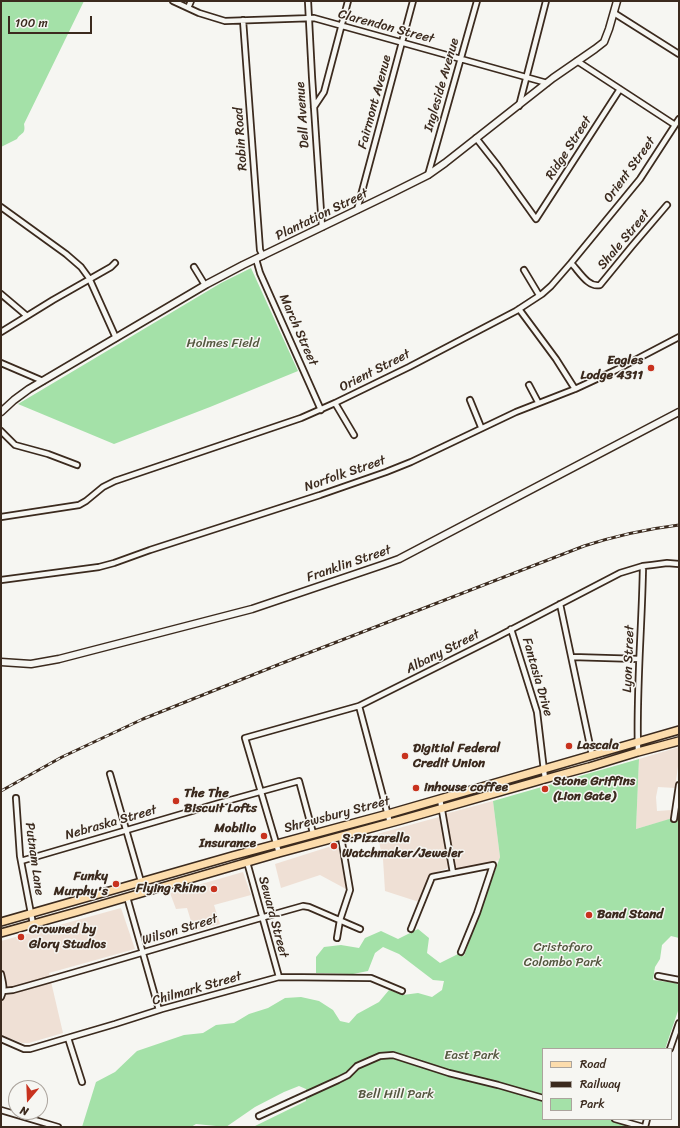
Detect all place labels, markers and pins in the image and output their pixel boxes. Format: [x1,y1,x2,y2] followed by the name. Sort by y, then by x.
[580,353,643,384] place label: Eagles Lodge 4311
[646,363,656,373] marker: Eagles Lodge 4311
[577,738,619,754] place label: Lascala
[413,741,500,772] place label: Digitial Federal Credit Union
[564,741,574,751] marker: Lascala
[400,751,410,761] marker: Digitial Federal Credit Union
[553,774,635,805] place label: Stone Griffins (Lion Gate)
[424,780,508,796] place label: inhouse coffee
[411,783,421,793] marker: inhouse coffee
[540,784,550,794] marker: Stone Griffins (Lion Gate)
[184,786,257,817] place label: The The Biscuit Lofts
[171,796,181,806] marker: The The Biscuit Lofts
[199,821,256,852] place label: Mobilio Insurance
[259,831,269,841] marker: Mobilio Insurance
[342,831,463,862] place label: S.Pizzarella Watchmaker/Jeweler
[329,841,339,851] marker: S.Pizzarella Watchmaker/Jeweler
[54,869,108,900] place label: Funky Murphy's
[111,879,121,889] marker: Funky Murphy's
[136,881,206,897] place label: Flying Rhino
[209,884,219,894] marker: Flying Rhino
[597,907,663,923] place label: Band Stand
[584,910,594,920] marker: Band Stand
[29,922,106,953] place label: Crowned by Glory Studios
[16,932,26,942] marker: Crowned by Glory Studios

